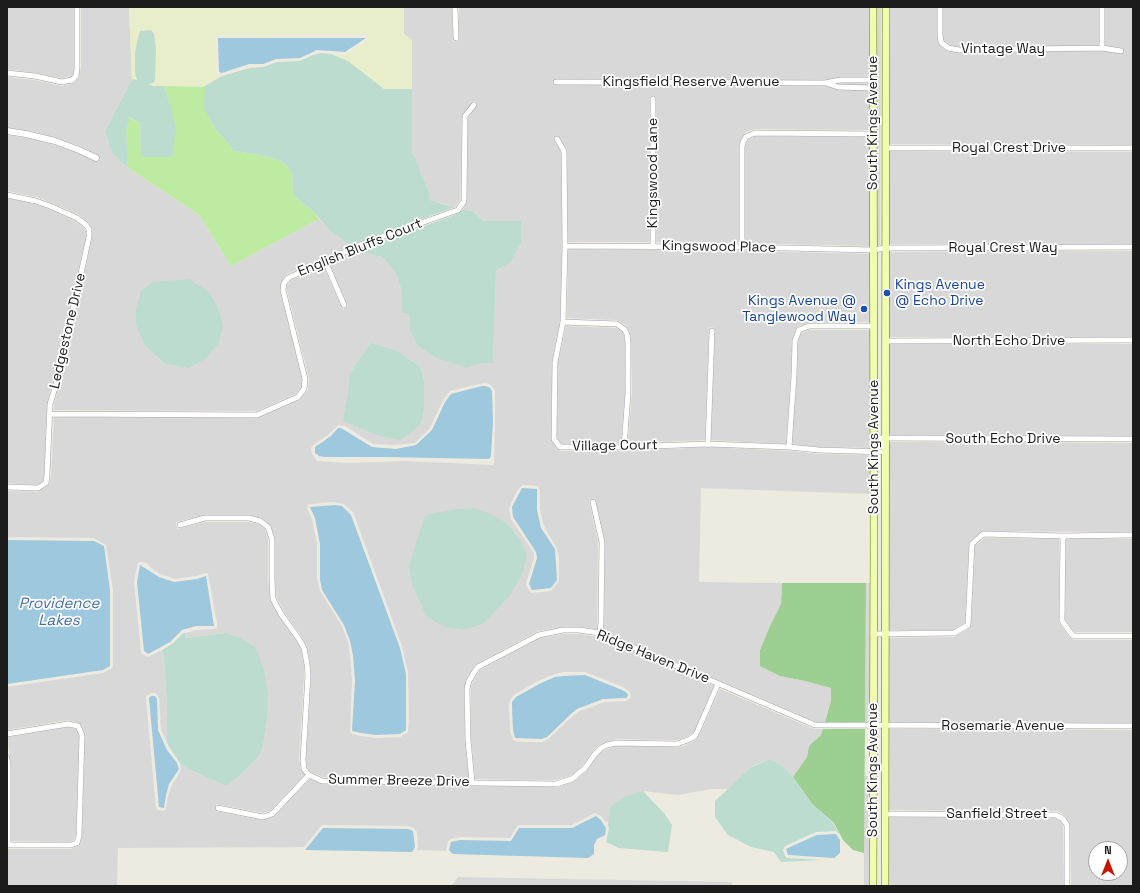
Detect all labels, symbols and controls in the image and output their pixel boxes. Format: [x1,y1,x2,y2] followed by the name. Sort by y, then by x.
[961,41,1045,57] street label: Vintage Way
[865,56,881,190] street label: South Kings Avenue
[602,74,780,90] street label: Kingsfield Reserve Avenue
[645,118,661,228] street label: Kingswood Lane
[952,140,1066,156] street label: Royal Crest Drive
[295,215,425,281] street label: English Bluffs Court
[662,238,776,256] street label: Kingswood Place
[948,240,1058,256] street label: Royal Crest Way
[47,272,89,390] street label: Ledgestone Drive
[895,277,985,310] place label: Kings Avenue @ Echo Drive
[882,288,892,298] marker: Kings Avenue @ Echo Drive
[742,293,856,326] place label: Kings Avenue @ Tanglewood Way
[859,304,869,314] marker: Kings Avenue @ Tanglewood Way
[953,333,1065,349] street label: North Echo Drive
[866,380,882,514] street label: South Kings Avenue
[945,431,1061,447] street label: South Echo Drive
[572,437,658,455] street label: Village Court
[19,595,99,630] water label: Providence Lakes
[594,627,712,687] street label: Ridge Haven Drive
[865,703,881,837] street label: South Kings Avenue
[941,718,1065,734] street label: Rosemarie Avenue
[328,771,470,791] street label: Summer Breeze Drive
[946,806,1048,822] street label: Sanfield Street
[1088,841,1128,881] north arrow
[1104,843,1112,857] text: N

